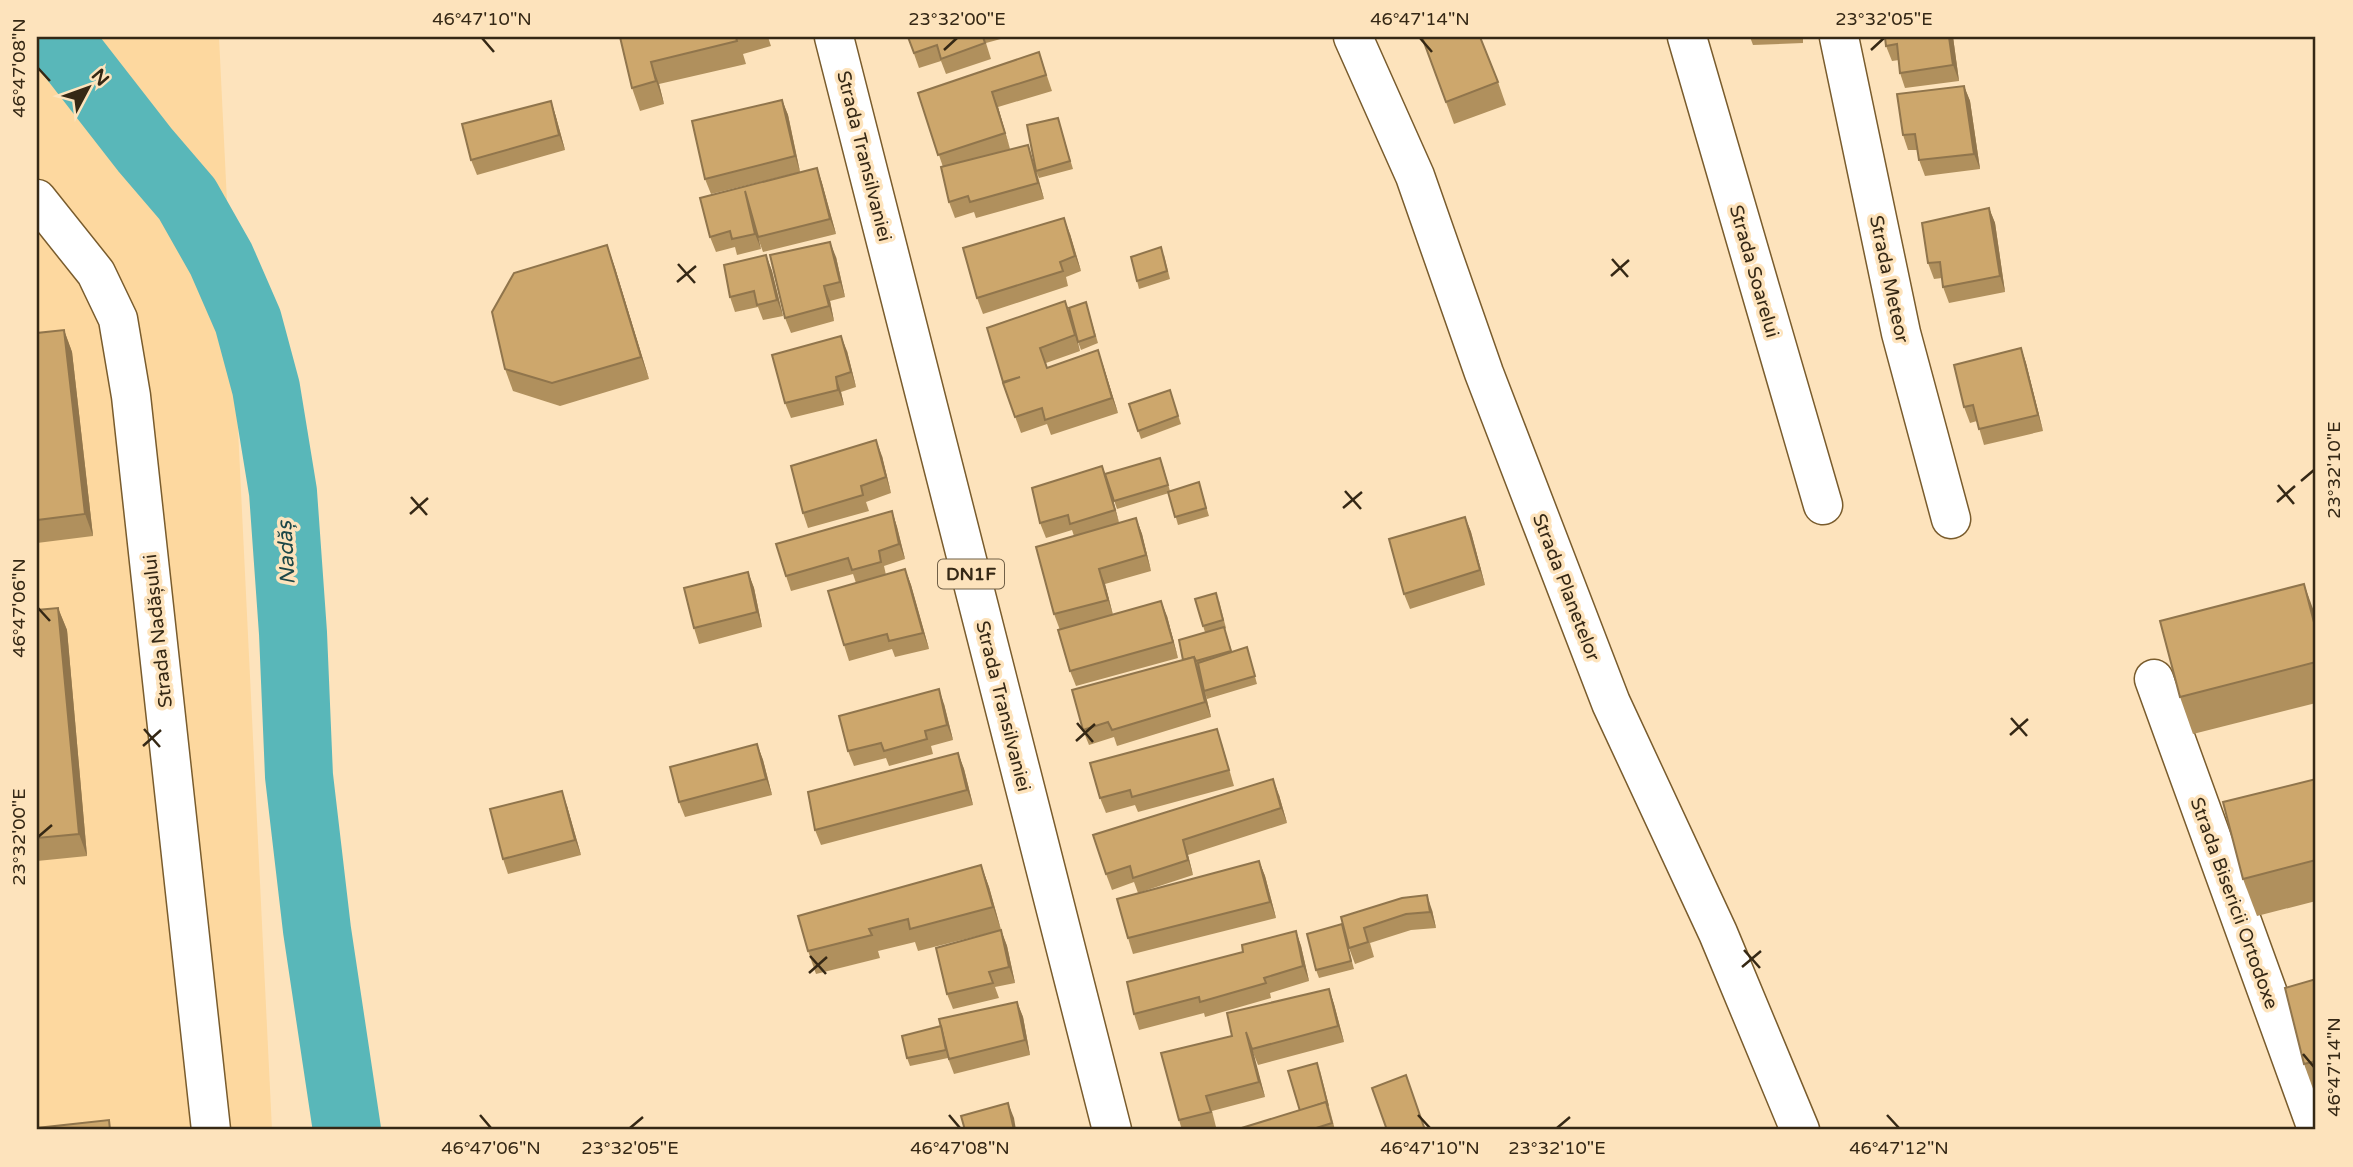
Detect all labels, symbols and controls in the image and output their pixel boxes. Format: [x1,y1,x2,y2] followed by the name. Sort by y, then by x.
[432,8,532,30] text: 46°47'10"N
[908,8,1006,30] text: 23°32'00"E
[1370,8,1470,30] text: 46°47'14"N
[1835,8,1933,30] text: 23°32'05"E
[8,18,30,118] text: 46°47'08"N
[52,52,122,122] north arrow
[87,65,113,90] text: N
[832,69,896,244] street label: Strada Transilvaniei
[1725,202,1783,340] street label: Strada Soarelui
[1865,214,1913,346] street label: Strada Meteor
[2323,421,2345,519] text: 23°32'10"E
[1528,511,1605,665] street label: Strada Planetelor
[272,519,301,585] water label: Nadăș
[139,553,177,709] street label: Strada Nadășului
[8,558,30,658] text: 46°47'06"N
[938,560,1004,588] road number: DN1F
[971,619,1035,794] street label: Strada Transilvaniei
[8,788,30,886] text: 23°32'00"E
[2185,795,2283,1012] street label: Strada Bisericii Ortodoxe
[2323,1017,2345,1117] text: 46°47'14"N
[441,1137,541,1159] text: 46°47'06"N
[581,1137,679,1159] text: 23°32'05"E
[910,1137,1010,1159] text: 46°47'08"N
[1380,1137,1480,1159] text: 46°47'10"N
[1508,1137,1606,1159] text: 23°32'10"E
[1849,1137,1949,1159] text: 46°47'12"N

